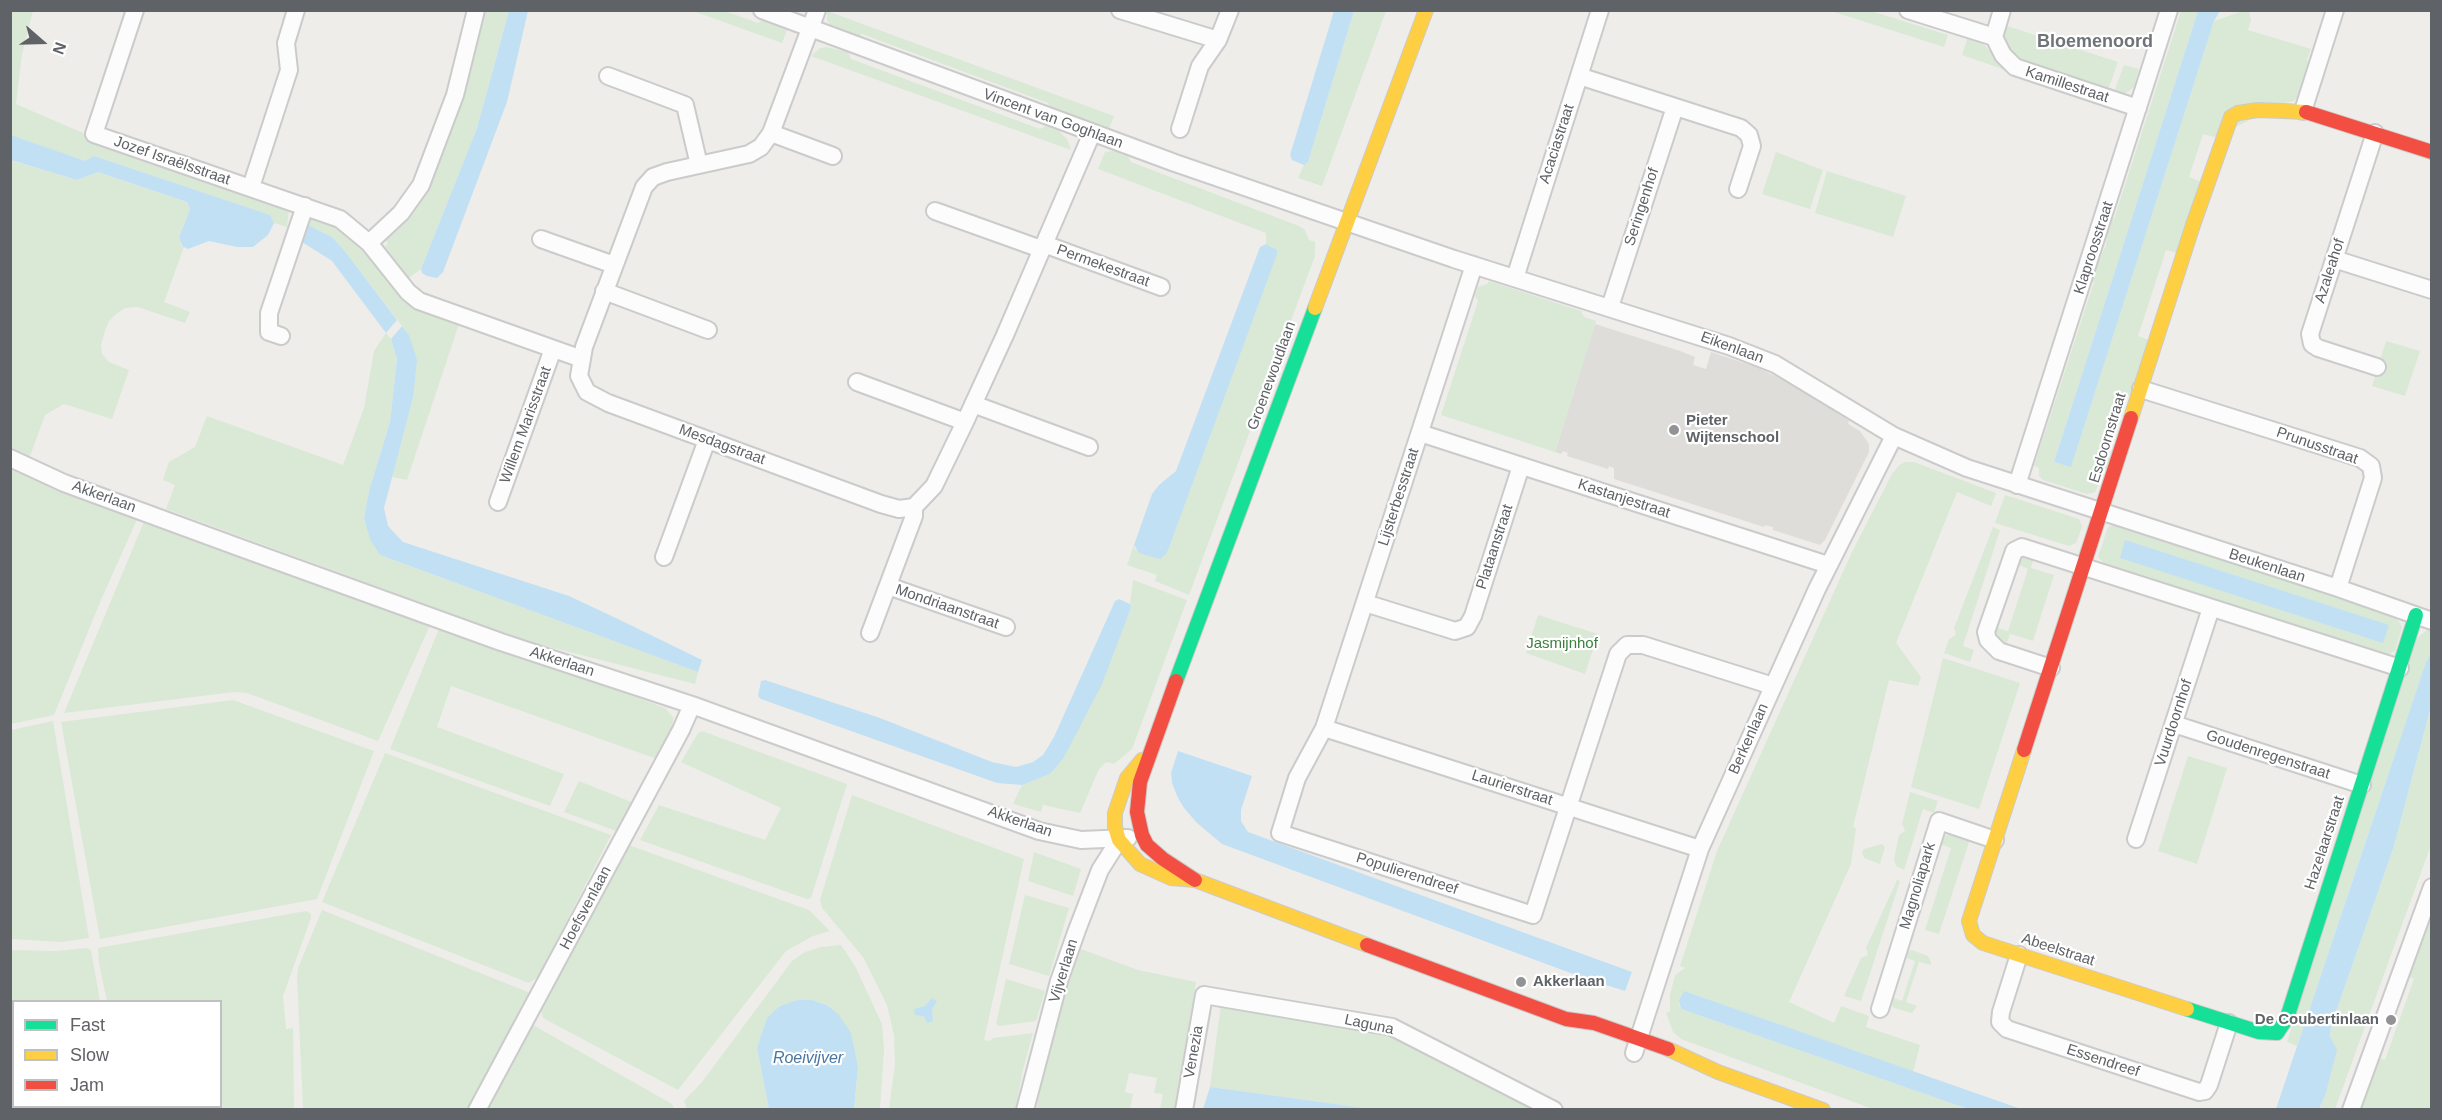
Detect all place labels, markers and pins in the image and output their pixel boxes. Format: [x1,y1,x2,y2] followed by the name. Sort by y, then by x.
[1686,412,1779,447] place label: Pieter Wijtenschool
[1667,423,1681,437] marker: Pieter Wijtenschool
[1533,973,1605,991] place label: Akkerlaan
[1514,975,1528,989] marker: Akkerlaan
[2255,1011,2379,1029] place label: De Coubertinlaan
[2384,1013,2398,1027] marker: De Coubertinlaan

